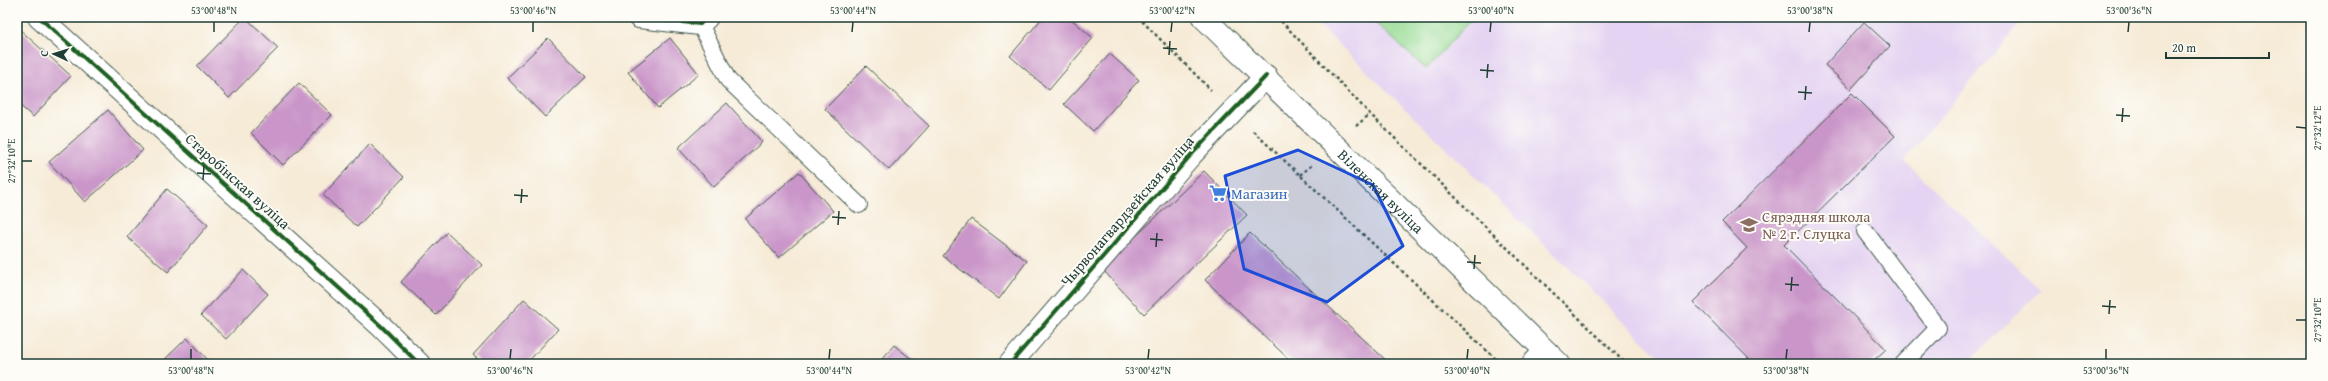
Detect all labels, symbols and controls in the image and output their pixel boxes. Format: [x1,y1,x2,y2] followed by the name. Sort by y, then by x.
[191,3,237,18] text: 53°00'48"N
[510,3,556,18] text: 53°00'46"N
[830,3,876,18] text: 53°00'44"N
[1149,3,1195,18] text: 53°00'42"N
[1468,3,1514,18] text: 53°00'40"N
[1787,3,1833,18] text: 53°00'38"N
[2106,3,2152,18] text: 53°00'36"N
[34,34,74,74] north arrow
[2166,34,2269,60] scale bar
[2172,39,2196,56] text: 20 m
[36,50,52,57] text: С
[2310,106,2325,150] text: 27°32'12"E
[181,128,296,234] street label: Старобінская вуліца
[1056,130,1199,291] street label: Чырвонагвардзейская вуліца
[4,139,19,183] text: 27°32'10"E
[1334,144,1430,238] street label: Віленская вуліца
[1208,183,1228,203] supermarket icon: Магазин
[1231,183,1288,204] place label: Магазин
[1762,206,1871,244] place label: Сярэдняя школа № 2 г. Слуцка
[1739,215,1759,235] school or university icon: Сярэдняя школа № 2 г. Слуцка
[2310,298,2325,342] text: 27°32'10"E
[168,363,214,378] text: 53°00'48"N
[487,363,533,378] text: 53°00'46"N
[806,363,852,378] text: 53°00'44"N
[1125,363,1171,378] text: 53°00'42"N
[1444,363,1490,378] text: 53°00'40"N
[1763,363,1809,378] text: 53°00'38"N
[2083,363,2129,378] text: 53°00'36"N

